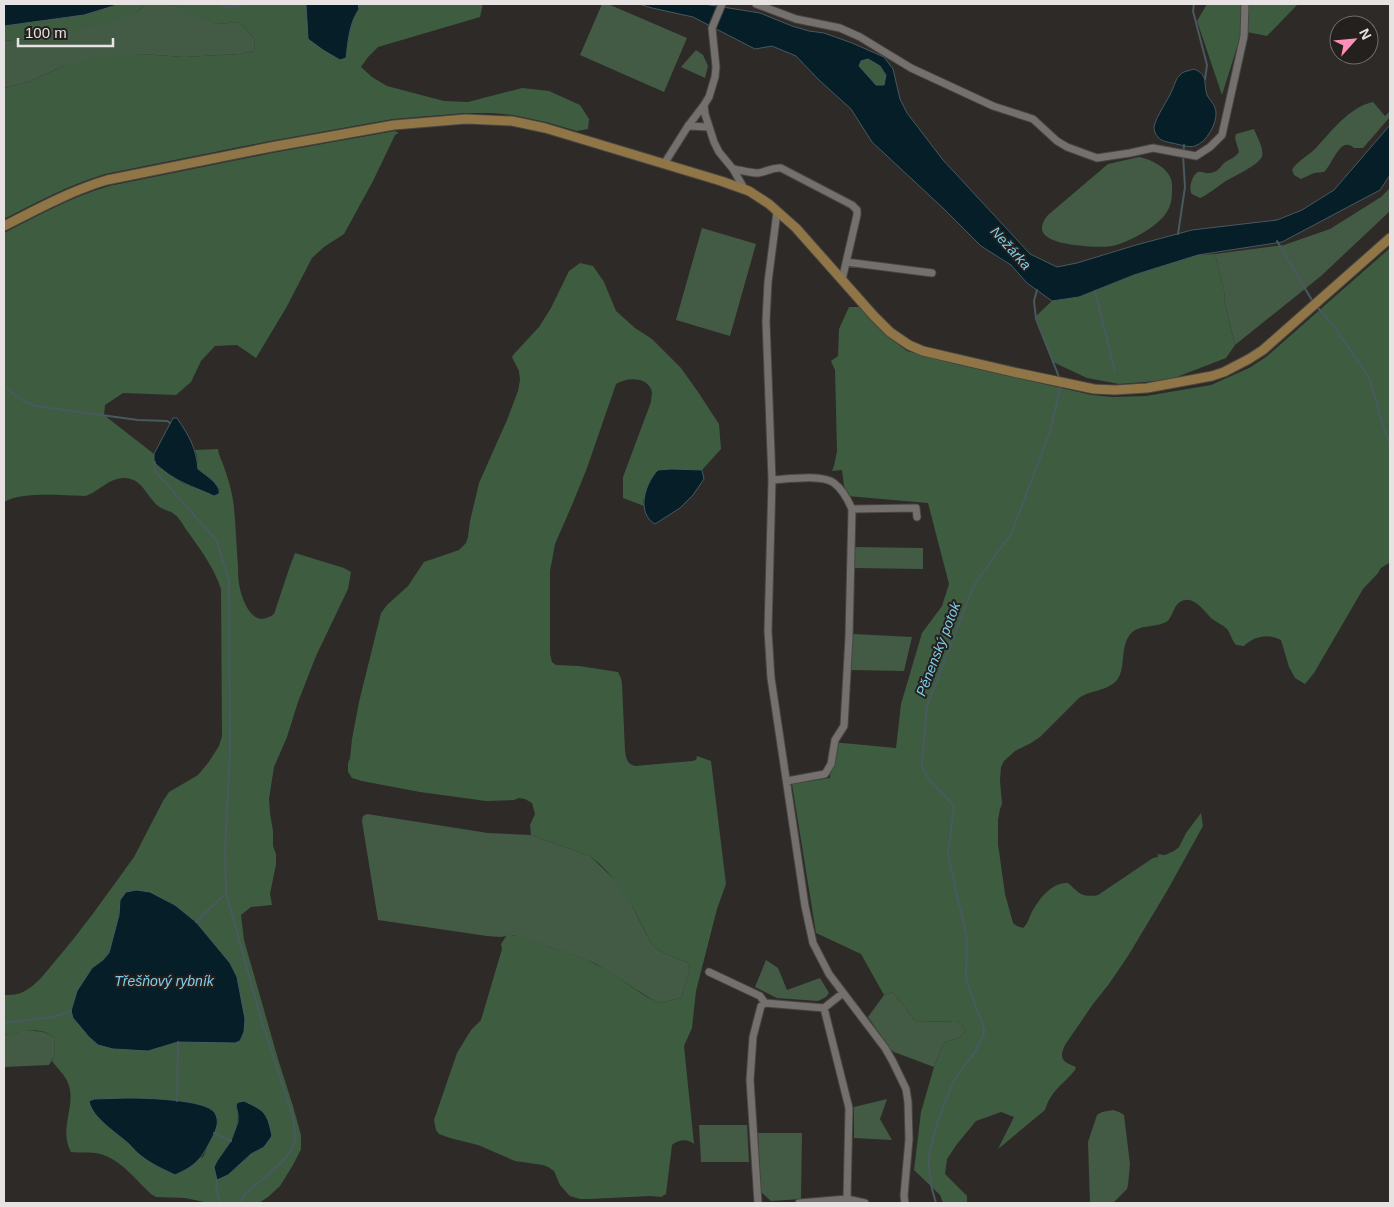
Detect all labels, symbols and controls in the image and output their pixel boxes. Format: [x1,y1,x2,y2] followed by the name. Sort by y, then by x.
[18,15,112,47] scale bar
[1329,15,1379,65] north arrow
[25,24,67,41] text: 100 m
[1356,26,1375,42] text: N
[988,223,1035,273] water label: Nežárka
[913,599,964,698] water label: Pěnenský potok
[114,973,215,989] water label: Třešňový rybník

